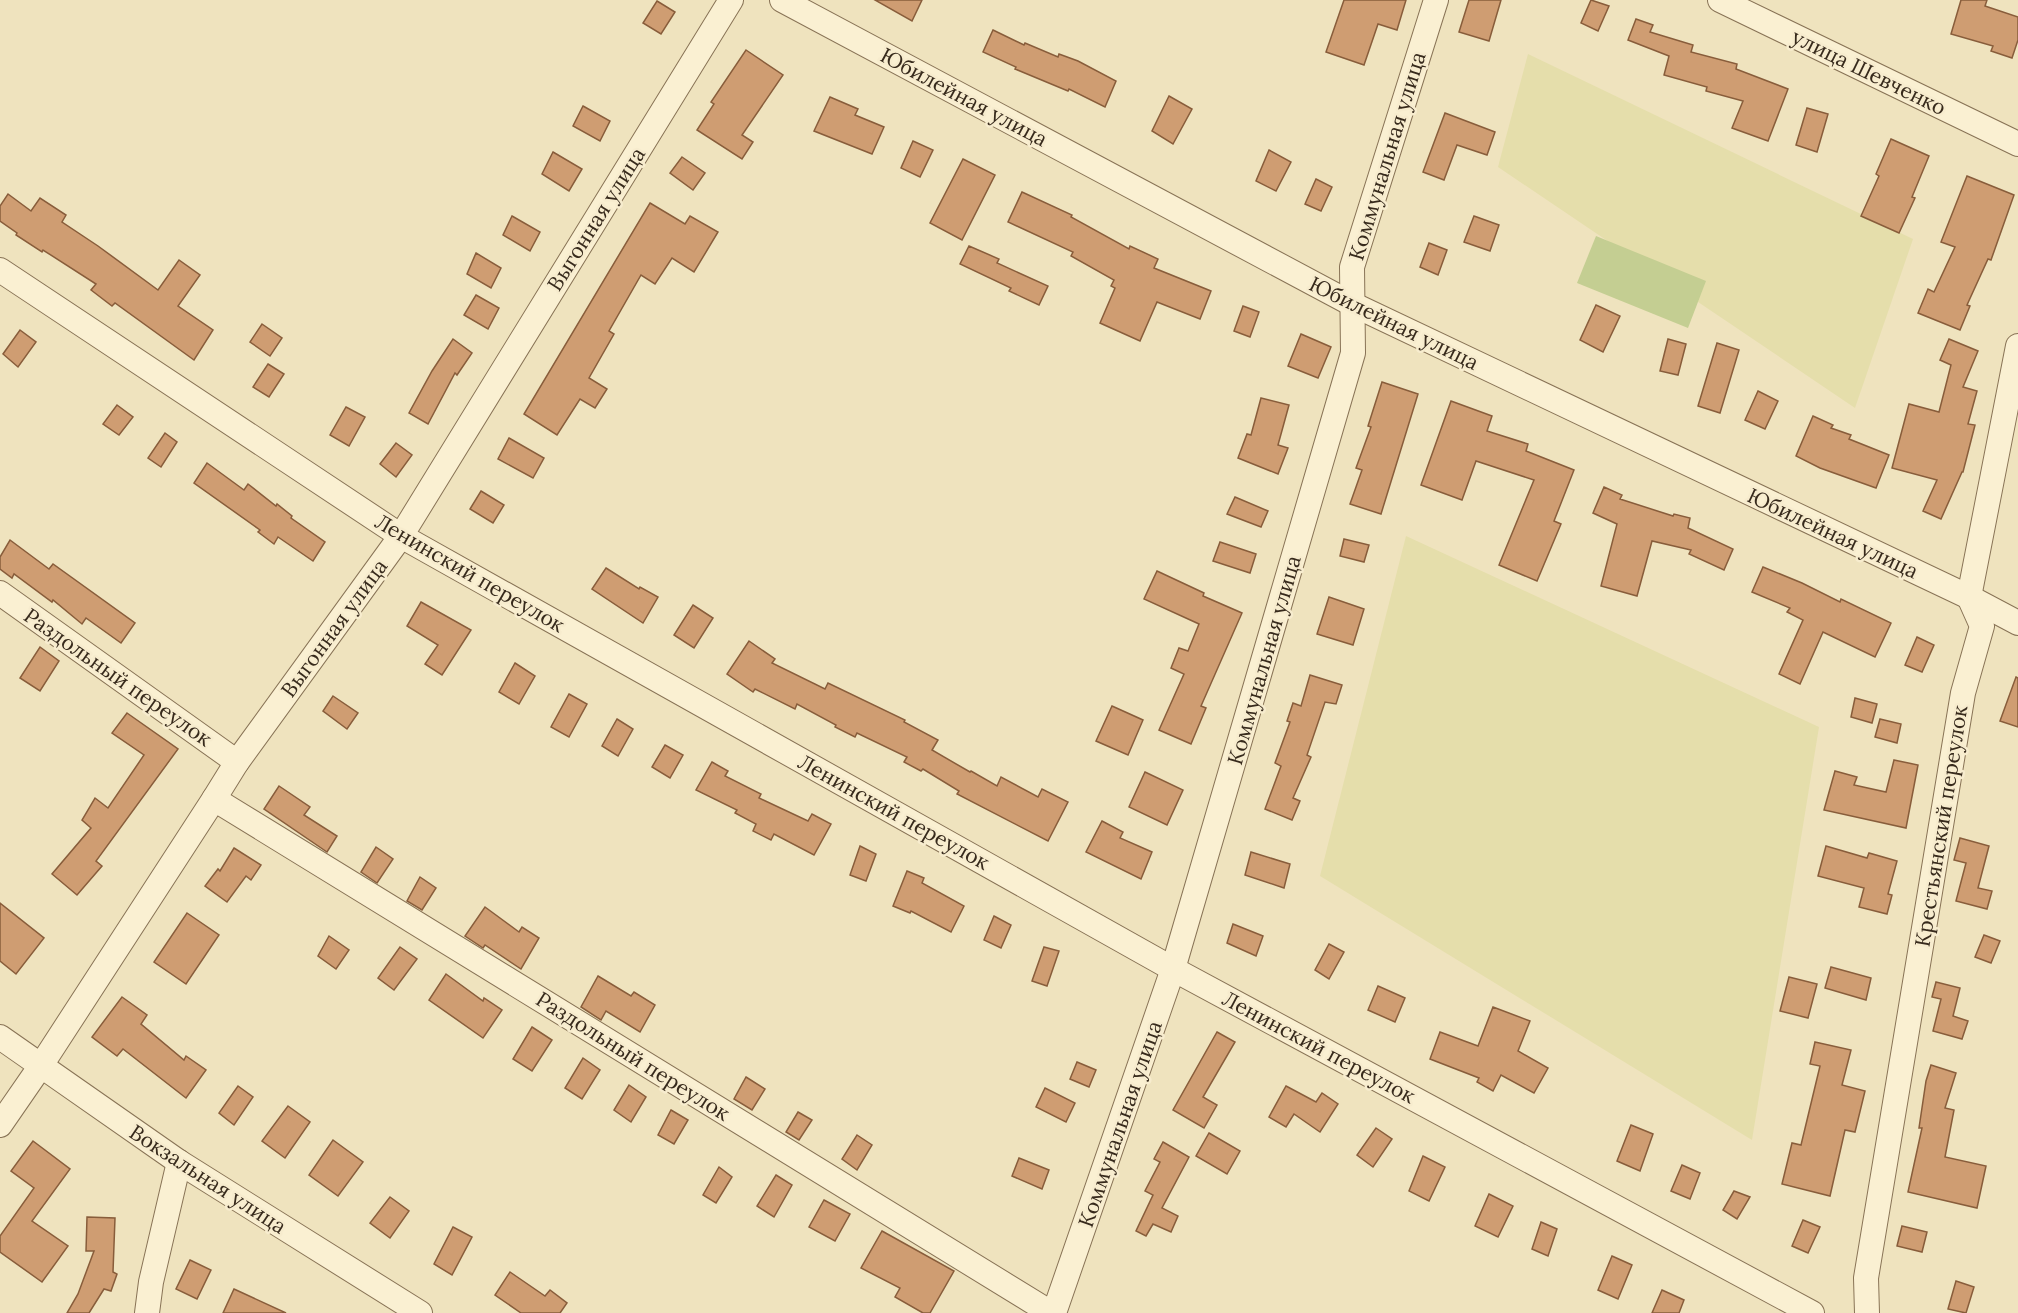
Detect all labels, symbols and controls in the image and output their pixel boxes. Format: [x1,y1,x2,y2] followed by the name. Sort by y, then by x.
[1787,23,1951,121] street label: улица Шевченко
[876,42,1052,153] street label: Юбилейная улица
[1342,48,1432,264] street label: Коммунальная улица
[541,142,651,296] street label: Выгонная улица
[1305,270,1483,376] street label: Юбилейная улица
[1743,482,1923,584] street label: Юбилейная улица
[370,508,570,639] street label: Ленинский переулок
[1221,552,1307,768] street label: Коммунальная улица
[275,553,393,702] street label: Выгонная улица
[19,602,218,753] street label: Раздольный переулок
[1909,703,1974,949] street label: Крестьянский переулок
[794,748,995,876] street label: Ленинский переулок
[531,985,736,1127] street label: Раздольный переулок
[1218,985,1421,1110] street label: Ленинский переулок
[1072,1017,1168,1231] street label: Коммунальная улица
[125,1118,292,1240] street label: Вокзальная улица

